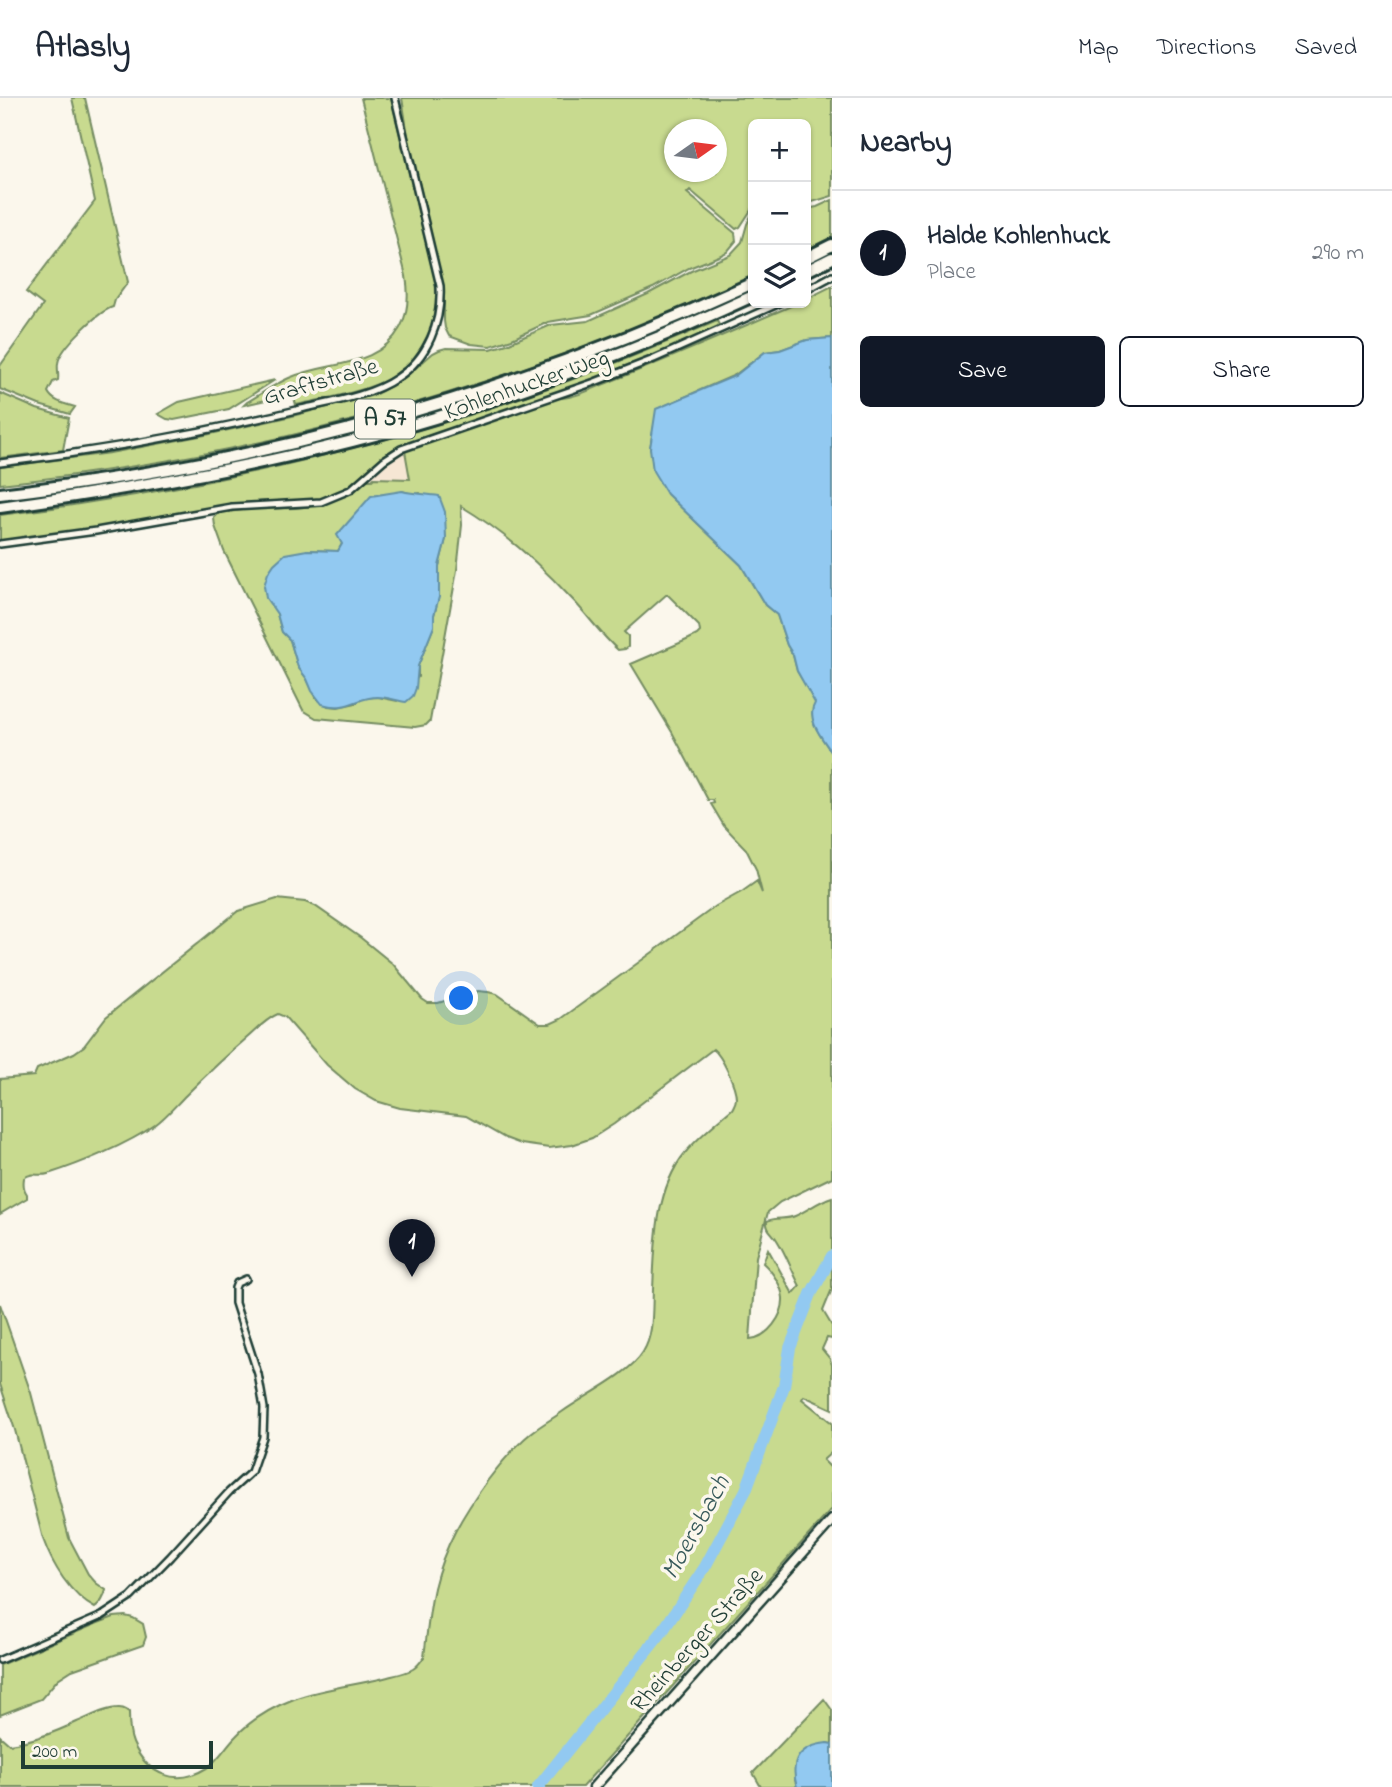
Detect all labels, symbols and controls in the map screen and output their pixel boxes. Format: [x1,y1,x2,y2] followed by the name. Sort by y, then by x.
[35,24,130,72] text: Atlasly
[1078,31,1119,66] text: Map
[1157,31,1256,66] text: Directions
[1294,31,1357,66] text: Saved
[664,119,727,182] north arrow
[748,119,811,308] map controls
[748,119,811,182] button: +
[860,122,952,166] text: Nearby
[748,182,811,245] button: −
[927,218,1110,256] text: Halde Kohlenhuck
[879,237,887,270] text: 1
[1312,237,1364,270] text: 290 m
[748,245,811,308] button: layers
[927,256,976,289] text: Place
[860,336,1105,407] button: Save
[1119,336,1364,407] button: Share
[440,341,614,431] street label: Kohlenhucker Weg
[260,350,383,416] street label: Graftstraße
[355,400,415,438] road number: A 57
[444,981,478,1015] your location
[389,1219,435,1277] pin: 1
[653,1468,742,1587] water label: Moersbach
[623,1561,773,1721] street label: Rheinberger Straße
[21,1738,214,1770] scale bar
[32,1739,77,1766] text: 200 m

